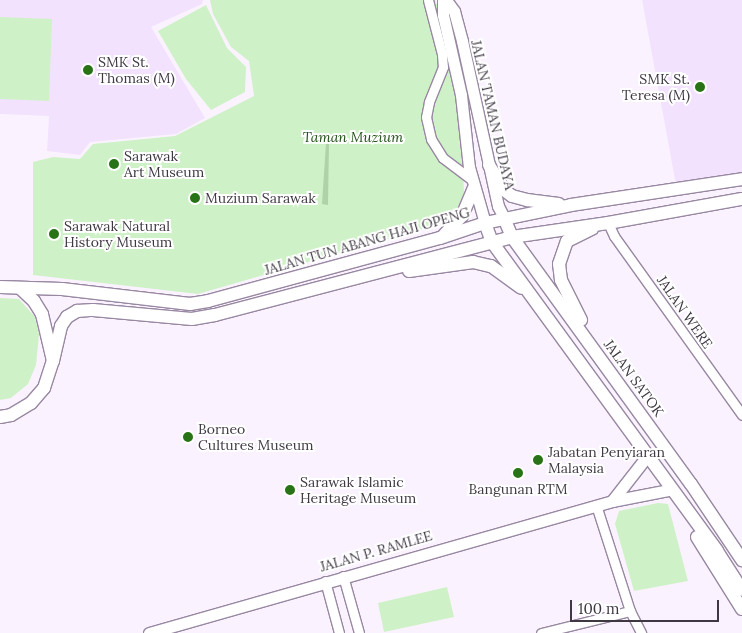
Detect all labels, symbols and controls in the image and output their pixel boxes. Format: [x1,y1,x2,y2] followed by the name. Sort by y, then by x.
[468,38,518,192] street label: JALAN TAMAN BUDAYA
[98,54,175,86] place label: SMK St. Thomas (M)
[82,64,94,76] marker: SMK St. Thomas (M)
[622,71,690,104] place label: SMK St. Teresa (M)
[694,81,706,93] marker: SMK St. Teresa (M)
[303,129,403,145] park label: Taman Muzium
[124,148,204,180] place label: Sarawak Art Museum
[108,158,120,170] marker: Sarawak Art Museum
[205,190,316,206] place label: Muzium Sarawak
[189,192,201,204] marker: Muzium Sarawak
[262,204,472,278] street label: JALAN TUN ABANG HAJI OPENG
[64,218,172,250] place label: Sarawak Natural History Museum
[48,228,60,240] marker: Sarawak Natural History Museum
[654,272,716,352] street label: JALAN WERE
[600,336,668,420] street label: JALAN SATOK
[198,421,314,454] place label: Borneo Cultures Museum
[182,431,194,443] marker: Borneo Cultures Museum
[548,444,665,477] place label: Jabatan Penyiaran Malaysia
[532,454,544,466] marker: Jabatan Penyiaran Malaysia
[512,467,524,479] marker: Bangunan RTM
[300,474,416,507] place label: Sarawak Islamic Heritage Museum
[468,481,568,497] place label: Bangunan RTM
[284,484,296,496] marker: Sarawak Islamic Heritage Museum
[318,527,434,575] street label: JALAN P. RAMLEE
[572,590,721,622] scale bar
[578,599,619,618] text: 100 m

